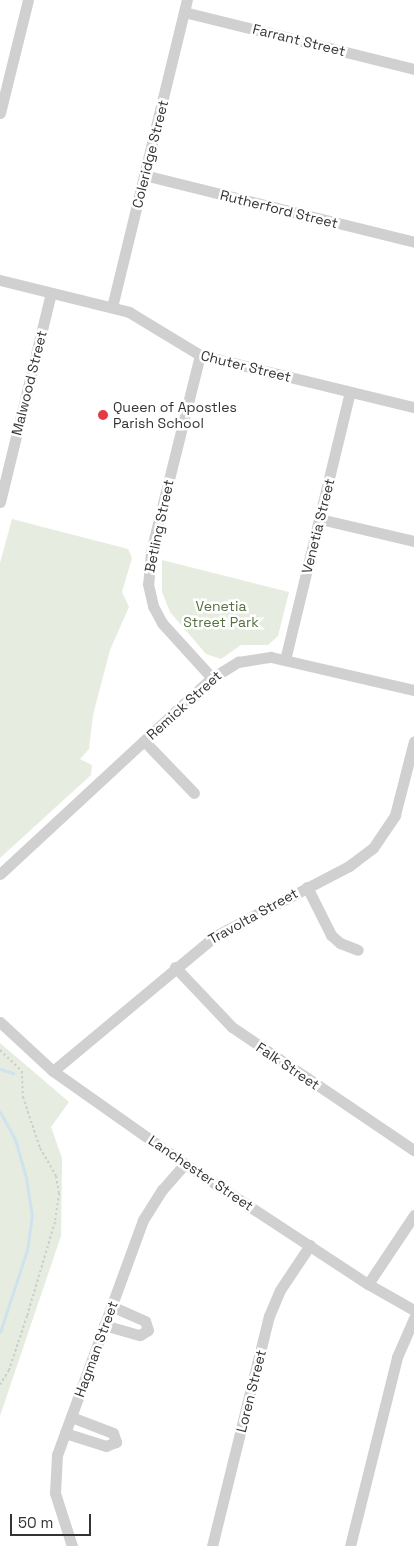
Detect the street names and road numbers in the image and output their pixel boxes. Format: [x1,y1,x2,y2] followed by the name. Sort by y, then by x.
[251,20,347,60] street label: Farrant Street
[128,98,172,210] street label: Coleridge Street
[218,186,340,232] street label: Rutherford Street
[8,329,50,437] street label: Malwood Street
[199,347,293,385] street label: Chuter Street
[298,477,338,575] street label: Venetia Street
[141,478,177,574] street label: Betling Street
[143,667,225,743] street label: Remick Street
[205,884,301,948] street label: Travolta Street
[253,1039,323,1093] street label: Falk Street
[145,1132,257,1214] street label: Lanchester Street
[71,1299,121,1399] street label: Hagman Street
[233,1348,269,1434] street label: Loren Street

